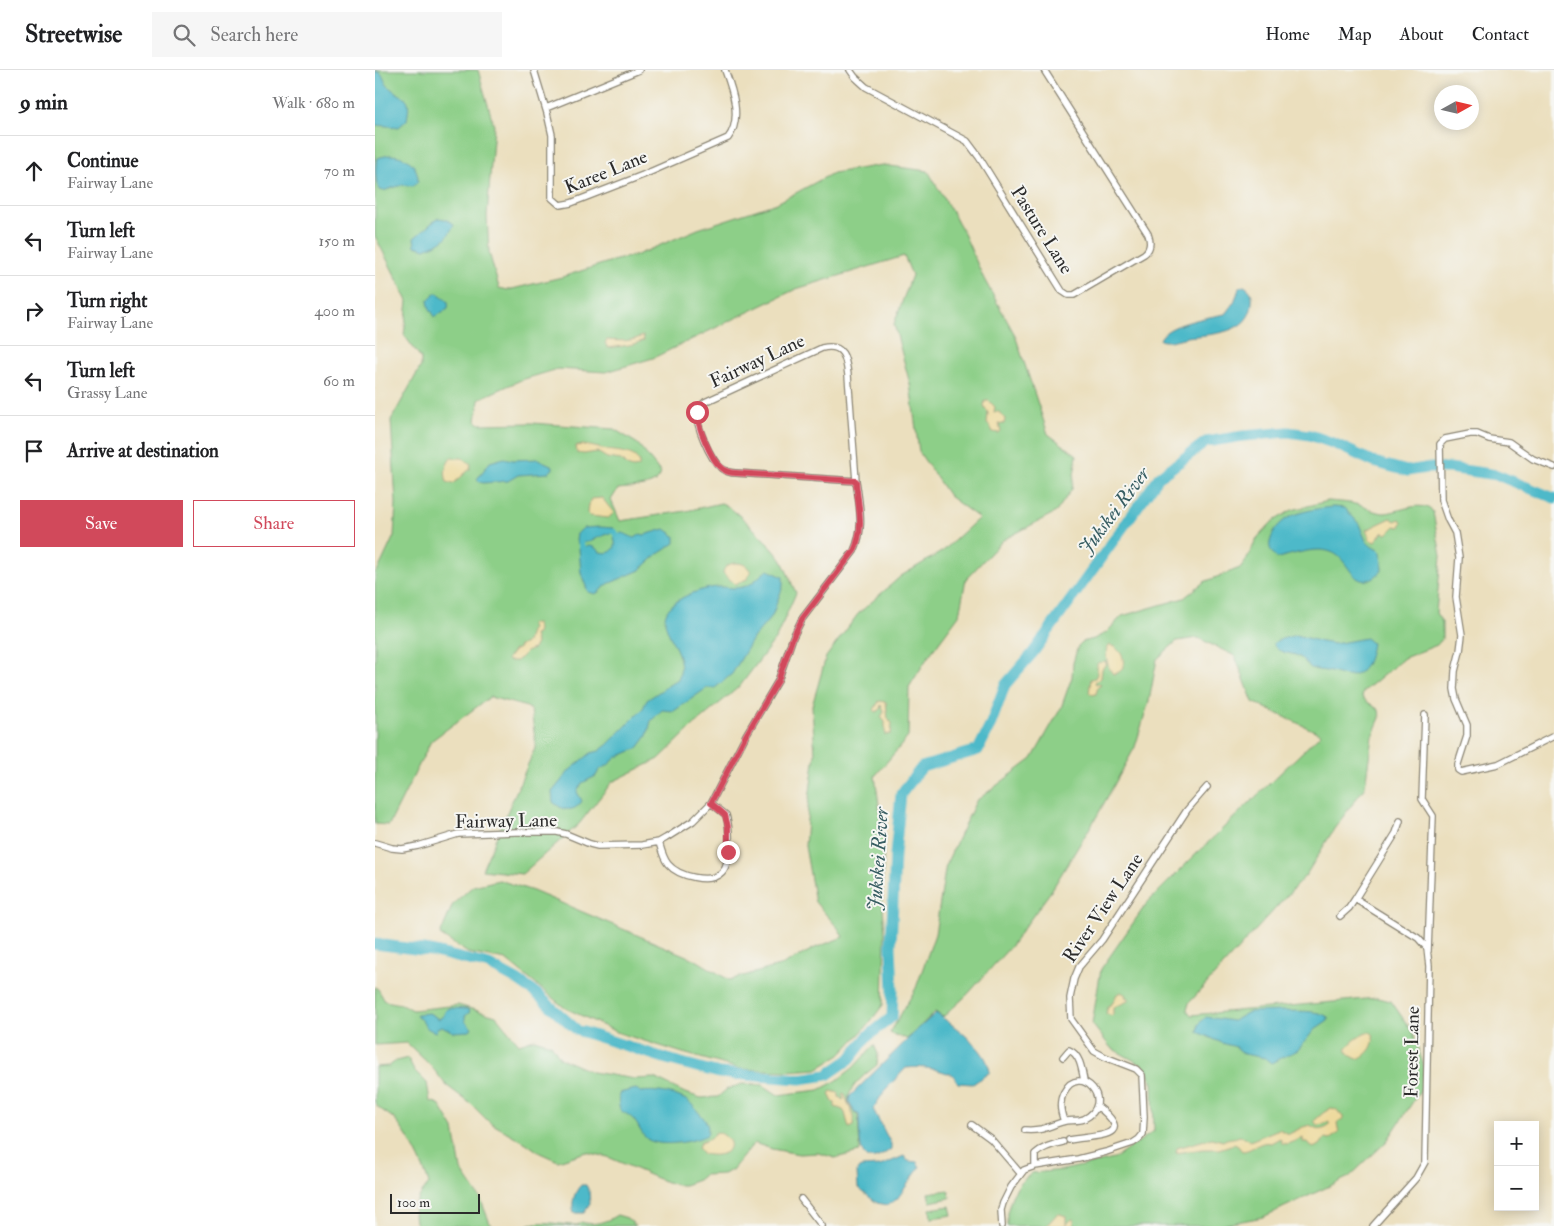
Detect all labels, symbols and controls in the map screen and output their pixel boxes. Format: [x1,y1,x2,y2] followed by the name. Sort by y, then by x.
[152,12,502,57] search box
[25,19,122,50] text: Streetwise
[170,21,198,49] icon: search
[210,23,298,47] text: Search here
[1265,23,1310,46] text: Home
[1338,23,1372,46] text: Map
[1400,23,1444,46] text: About
[1472,23,1529,46] text: Contact
[1434,85,1479,130] north arrow
[20,89,68,116] text: 9 min
[272,93,355,113] text: Walk · 680 m
[561,144,651,199] street label: Karee Lane
[67,149,138,173] text: Continue
[20,157,48,185] icon: ahead
[324,161,355,181] text: 70 m
[67,173,153,193] text: Fairway Lane
[1006,182,1079,278] street label: Pasture Lane
[67,219,135,243] text: Turn left
[20,227,48,255] icon: left
[318,231,355,251] text: 150 m
[67,243,153,263] text: Fairway Lane
[67,289,147,313] text: Turn right
[20,297,48,325] icon: right
[314,301,355,321] text: 400 m
[67,313,153,333] text: Fairway Lane
[706,328,808,393] street label: Fairway Lane
[67,359,135,383] text: Turn left
[20,367,48,395] icon: left
[323,371,355,391] text: 60 m
[67,383,147,403] text: Grassy Lane
[686,401,709,424] route start
[20,437,48,465] icon: arrive
[67,439,219,463] text: Arrive at destination
[1073,461,1156,560] water label: Jukskei River
[20,500,183,547] button: Save
[193,500,355,547] button: Share
[862,805,894,912] water label: Jukskei River
[455,808,557,834] street label: Fairway Lane
[717,841,740,864] route end
[1058,849,1148,967] street label: River View Lane
[1399,1006,1425,1098] street label: Forest Lane
[1494,1121,1539,1211] map controls
[1494,1121,1539,1166] button: +
[1494,1166,1539,1211] button: −
[390,1191,480,1214] scale bar
[397,1194,430,1211] text: 100 m

